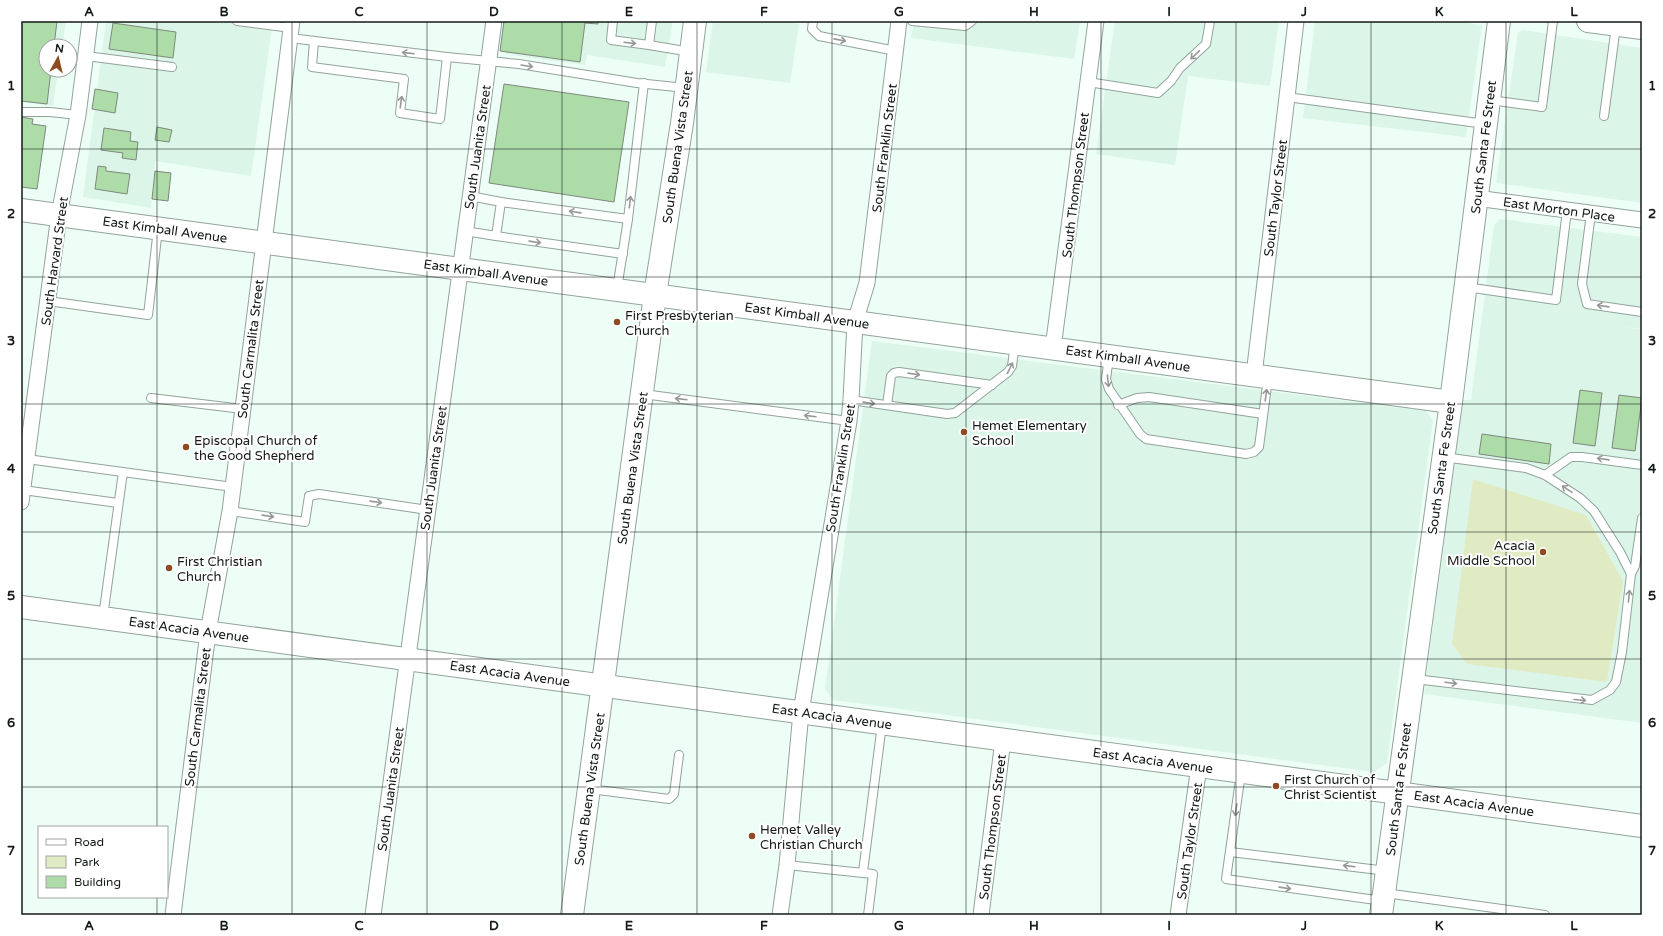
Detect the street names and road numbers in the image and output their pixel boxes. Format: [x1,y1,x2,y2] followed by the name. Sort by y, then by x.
[659,70,697,225] street label: South Buena Vista Street
[1468,80,1500,215] street label: South Santa Fe Street
[869,83,901,214] street label: South Franklin Street
[461,84,495,210] street label: South Juanita Street
[1059,111,1093,259] street label: South Thompson Street
[1261,139,1291,258] street label: South Taylor Street
[1502,194,1616,226] street label: East Morton Place
[38,196,72,327] street label: South Harvard Street
[101,213,228,247] street label: East Kimball Avenue
[422,256,549,290] street label: East Kimball Avenue
[235,279,267,420] street label: South Carmalita Street
[743,299,870,333] street label: East Kimball Avenue
[1064,342,1191,376] street label: East Kimball Avenue
[614,391,652,546] street label: South Buena Vista Street
[1425,401,1459,536] street label: South Santa Fe Street
[823,403,859,534] street label: South Franklin Street
[417,405,451,531] street label: South Juanita Street
[128,614,250,646] street label: East Acacia Avenue
[182,647,214,788] street label: South Carmalita Street
[449,658,571,690] street label: East Acacia Avenue
[771,701,893,733] street label: East Acacia Avenue
[571,712,609,867] street label: South Buena Vista Street
[1383,722,1415,857] street label: South Santa Fe Street
[374,726,408,852] street label: South Juanita Street
[1092,745,1214,777] street label: East Acacia Avenue
[976,753,1010,901] street label: South Thompson Street
[1174,782,1206,901] street label: South Taylor Street
[1413,788,1535,820] street label: East Acacia Avenue

